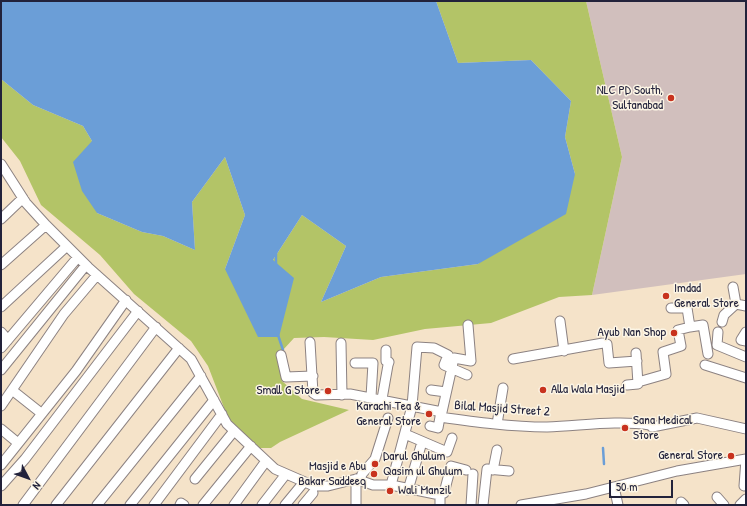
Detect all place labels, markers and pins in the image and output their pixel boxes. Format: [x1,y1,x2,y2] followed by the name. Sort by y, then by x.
[597,83,663,114] place label: NLC PD South, Sultanabad
[666,93,676,103] marker: NLC PD South, Sultanabad
[674,281,739,312] place label: Imdad General Store
[661,291,671,301] marker: Imdad General Store
[598,325,666,341] place label: Ayub Nan Shop
[669,328,679,338] marker: Ayub Nan Shop
[551,382,625,398] place label: Alla Wala Masjid
[256,383,320,399] place label: Small G Store
[538,385,548,395] marker: Alla Wala Masjid
[323,386,333,396] marker: Small G Store
[356,399,421,430] place label: Karachi Tea & General Store
[424,409,434,419] marker: Karachi Tea & General Store
[633,413,693,444] place label: Sana Medical Store
[620,423,630,433] marker: Sana Medical Store
[658,448,723,464] place label: General Store
[383,449,462,480] place label: Darul Ghulum Qasim ul Ghulum
[726,451,736,461] marker: General Store
[298,459,366,490] place label: Masjid e Abu Bakar Saddeeq
[370,459,380,469] marker: Darul Ghulum Qasim ul Ghulum
[369,469,379,479] marker: Masjid e Abu Bakar Saddeeq
[398,483,451,499] place label: Wali Manzil
[385,486,395,496] marker: Wali Manzil

